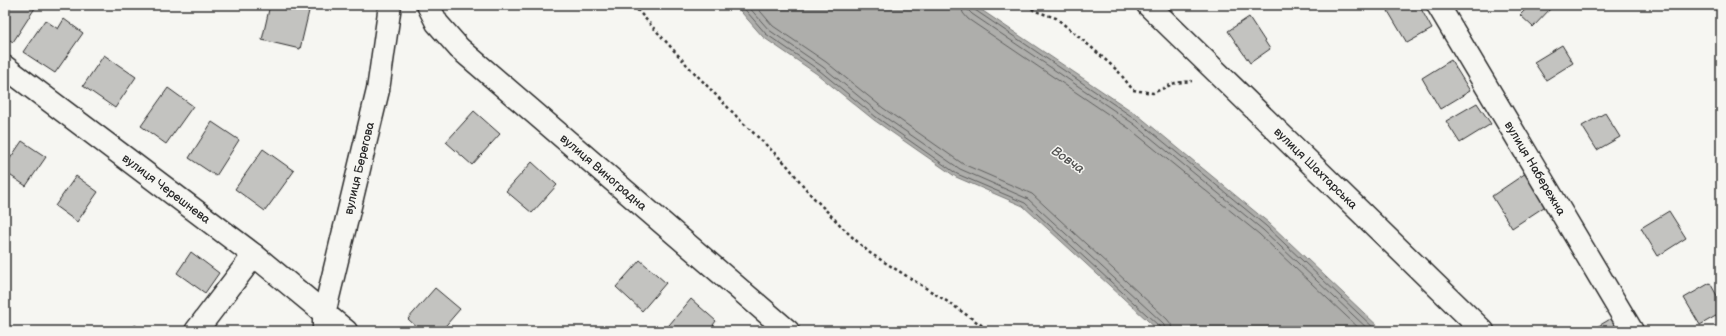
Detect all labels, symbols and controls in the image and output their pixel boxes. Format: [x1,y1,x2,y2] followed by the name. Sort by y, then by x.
[1501,118,1569,218] street label: вулиця Набережна
[341,120,378,216] street label: вулиця Берегова
[1271,124,1361,212] street label: вулиця Шахтарська
[557,131,650,214] street label: вулиця Виноградна
[1049,143,1088,177] water label: Вовча
[119,151,213,227] street label: вулиця Черешнева

